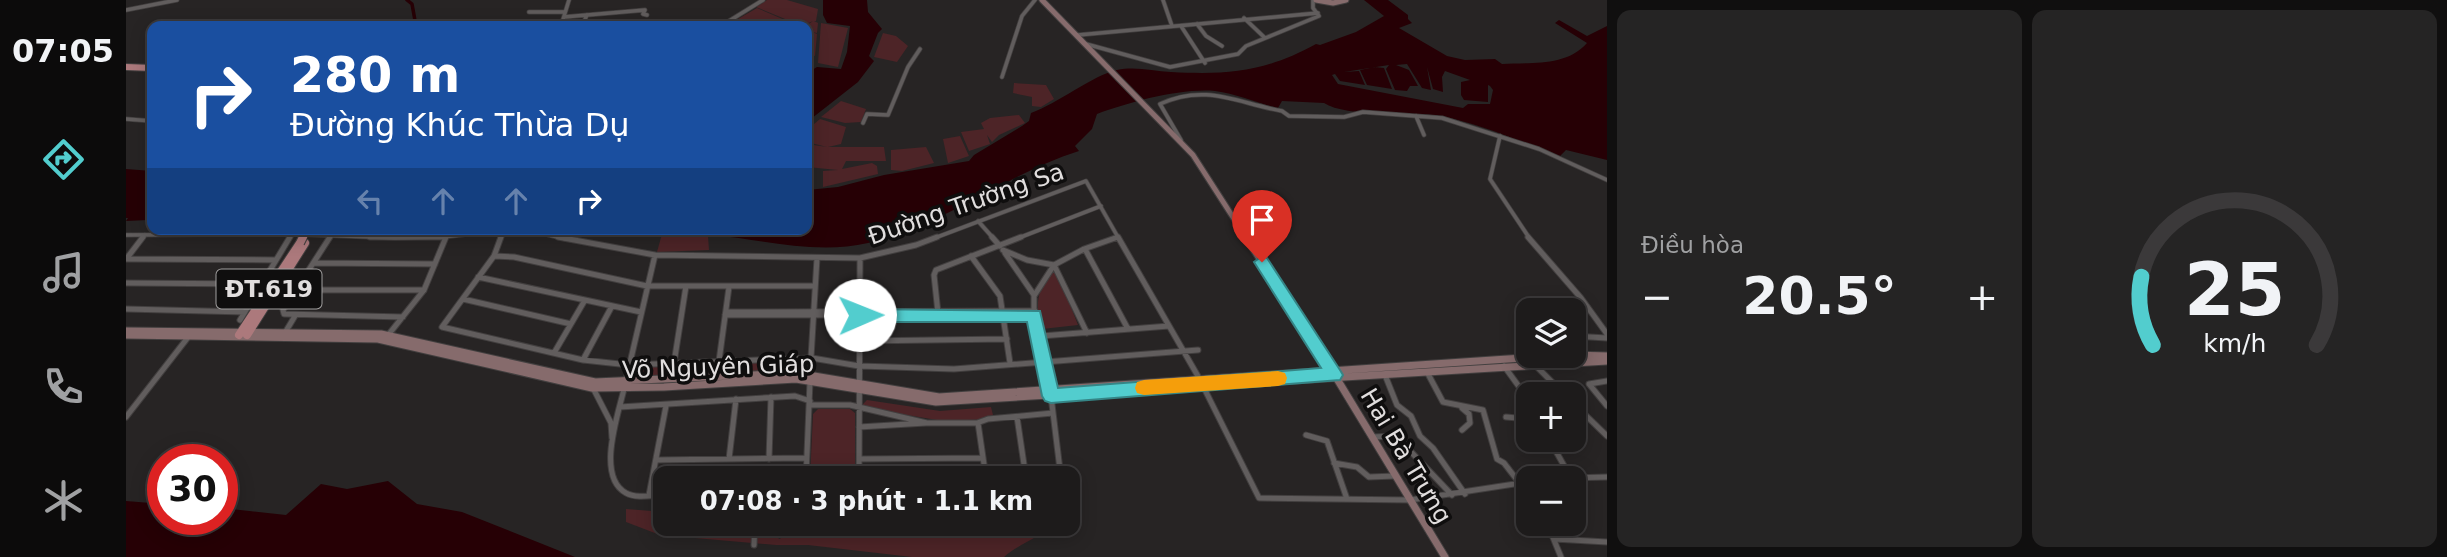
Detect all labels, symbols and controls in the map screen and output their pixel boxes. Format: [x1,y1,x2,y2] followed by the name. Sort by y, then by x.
[12,32,114,70] text: 07:05
[290,47,460,104] text: 280 m
[175,49,266,140] icon: right
[290,106,630,144] text: Đường Khúc Thừa Dụ
[39,135,88,184] icon: directions
[864,157,1068,251] street label: Đường Trường Sa
[351,182,389,220] icon: left
[424,182,462,220] icon: ahead
[497,182,535,220] icon: ahead
[570,182,608,220] icon: right
[1232,190,1292,262] pin
[1243,201,1281,239] icon: arrive
[1641,232,1744,258] text: Điều hòa
[2184,247,2285,332] text: 25
[39,248,88,297] icon: music
[1742,266,1897,326] text: 20.5°
[216,270,322,308] road number: ĐT.619
[1641,275,1673,319] text: −
[1966,275,1998,319] text: +
[823,278,897,352] position arrow
[1516,298,1586,536] map controls
[1516,298,1586,368] button: layers
[2203,328,2266,357] text: km/h
[621,350,815,384] street label: Võ Nguyên Giáp
[39,362,88,411] icon: phone
[1516,382,1586,452] button: +
[1355,383,1457,529] street label: Hai Bà Trưng
[147,444,238,535] speed limit sign: 30
[1516,466,1586,536] button: −
[39,476,88,525] icon: climate
[700,486,1033,516] text: 07:08 · 3 phút · 1.1 km

